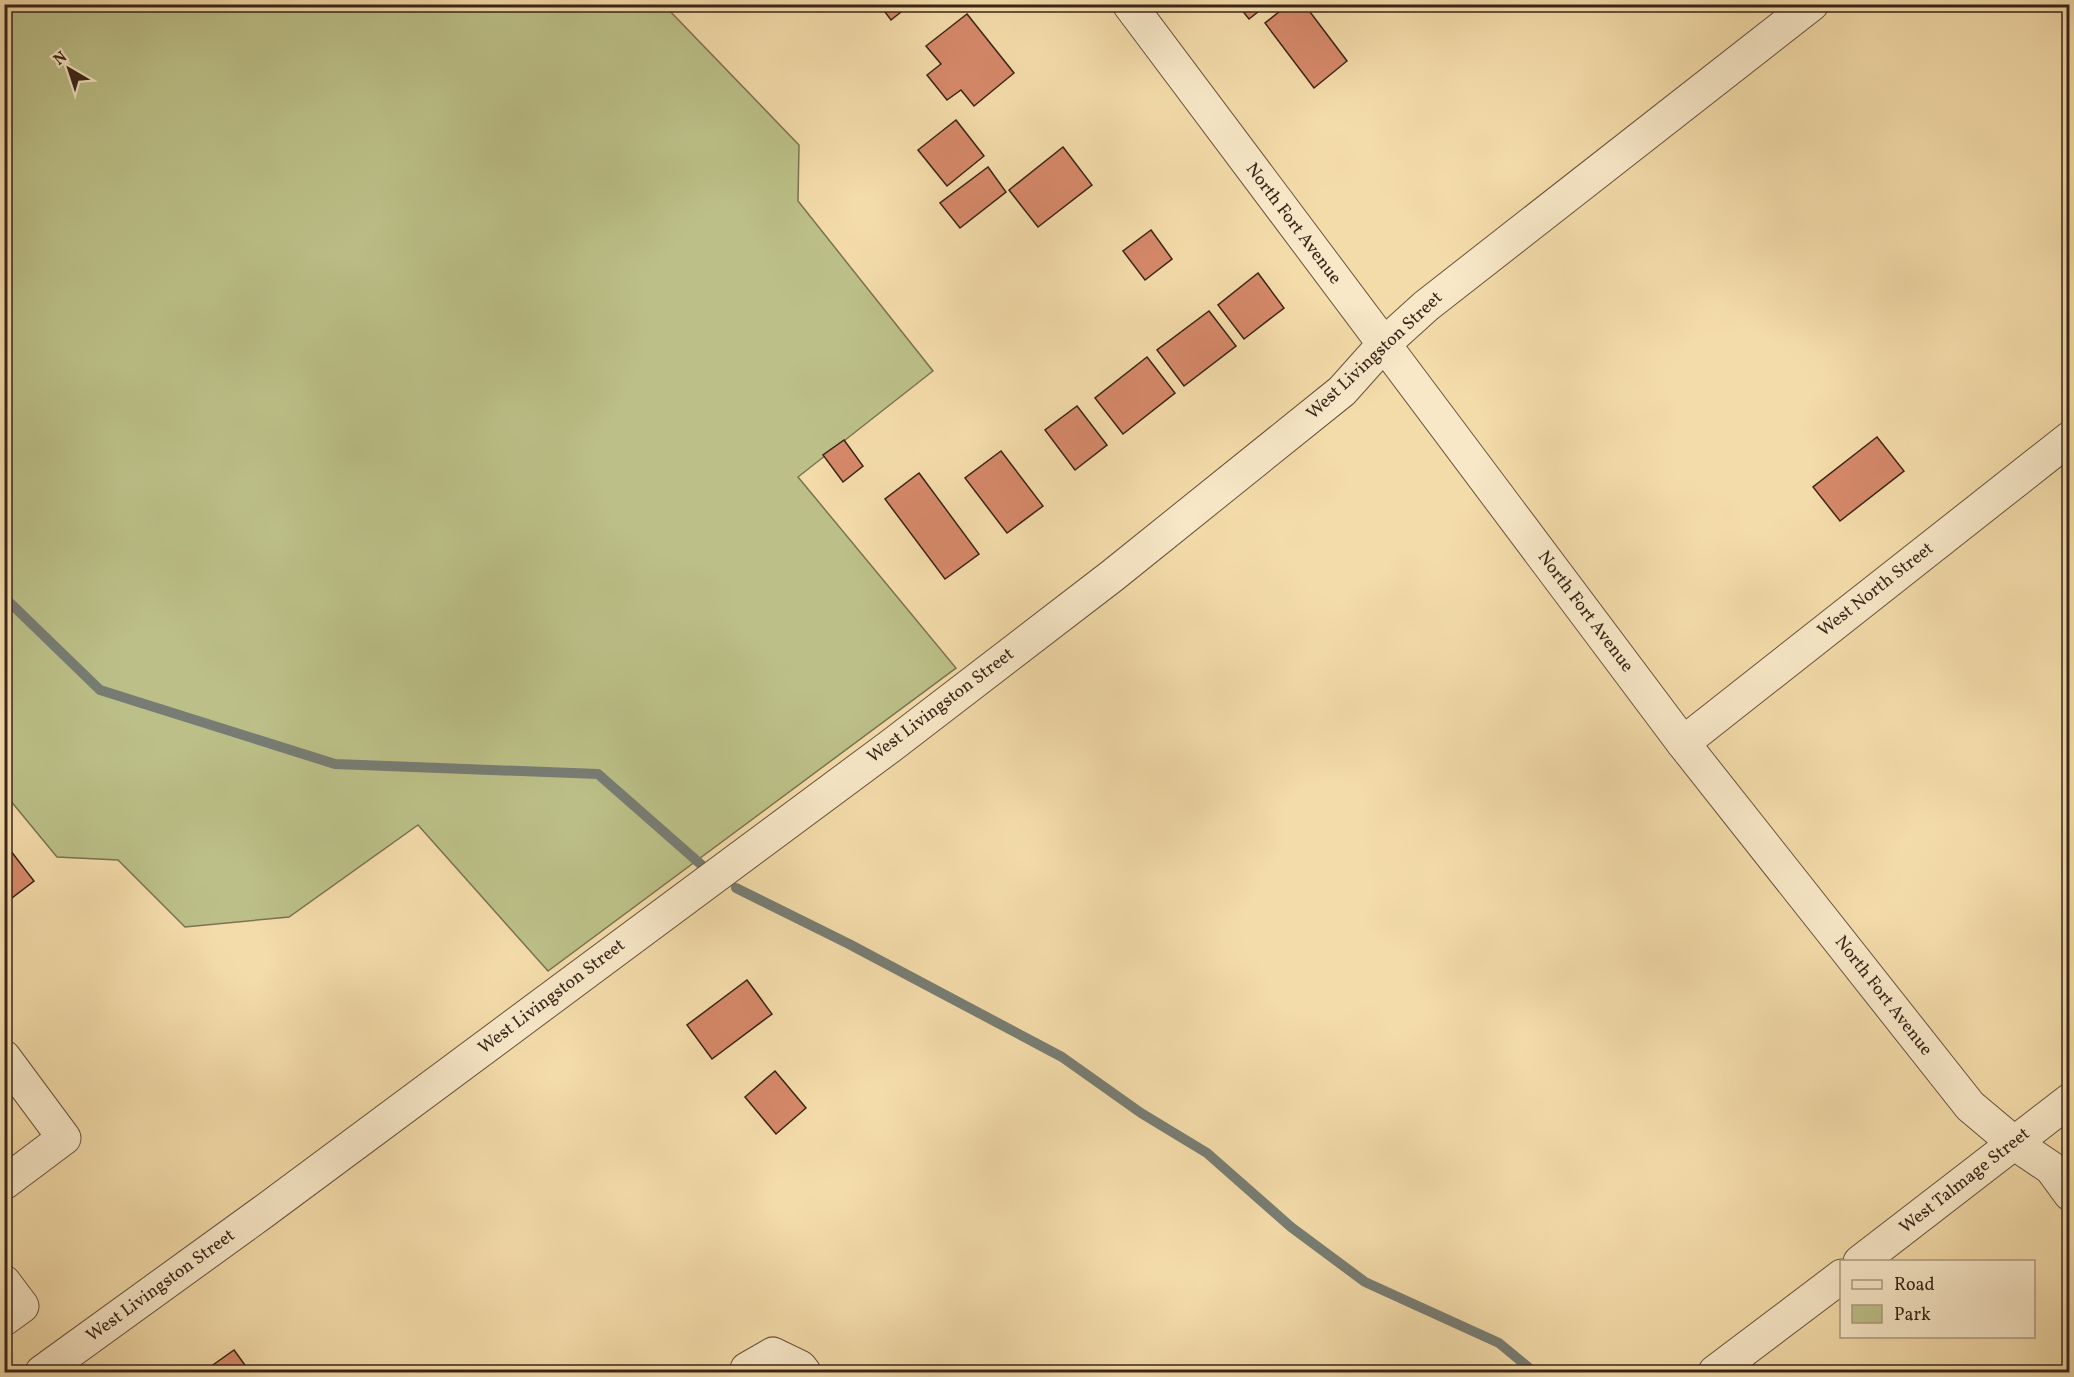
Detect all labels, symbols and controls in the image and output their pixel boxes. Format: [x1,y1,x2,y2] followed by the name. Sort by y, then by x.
[39,39,99,99] north arrow
[49,46,73,71] text: N
[1239,158,1347,290] street label: North Fort Avenue
[1301,286,1449,426] street label: West Livingston Street
[1813,537,1939,643] street label: West North Street
[1531,546,1639,678] street label: North Fort Avenue
[862,642,1020,770] street label: West Livingston Street
[1828,931,1938,1061] street label: North Fort Avenue
[473,933,631,1061] street label: West Livingston Street
[1894,1122,2036,1240] street label: West Talmage Street
[82,1224,240,1348] street label: West Livingston Street
[1840,1260,2035,1338] legend
[1894,1273,1935,1298] text: Road
[1894,1303,1931,1328] text: Park

